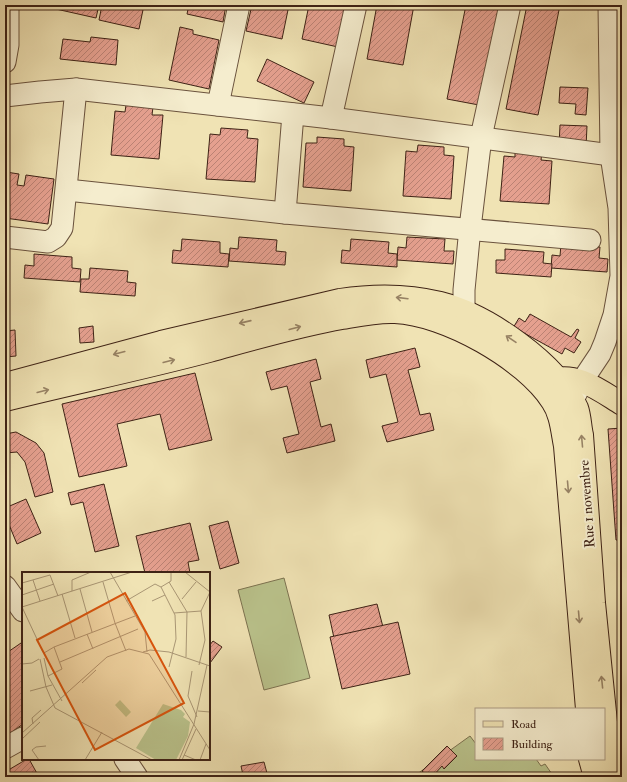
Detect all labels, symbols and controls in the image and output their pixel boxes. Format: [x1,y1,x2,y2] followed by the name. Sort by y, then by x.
[396,294,409,302] one-way arrow
[239,319,252,327] one-way arrow
[288,324,301,331] one-way arrow
[506,335,517,343] one-way arrow
[112,350,125,358] one-way arrow
[162,356,175,364] one-way arrow
[36,387,49,394] one-way arrow
[579,435,586,448] one-way arrow
[575,459,599,549] street label: Rue 1 novembre
[565,480,572,493] one-way arrow
[22,572,210,760] inset map
[575,610,583,623] one-way arrow
[598,676,605,689] one-way arrow
[475,708,605,760] legend
[511,717,536,732] text: Road
[511,737,554,752] text: Building

